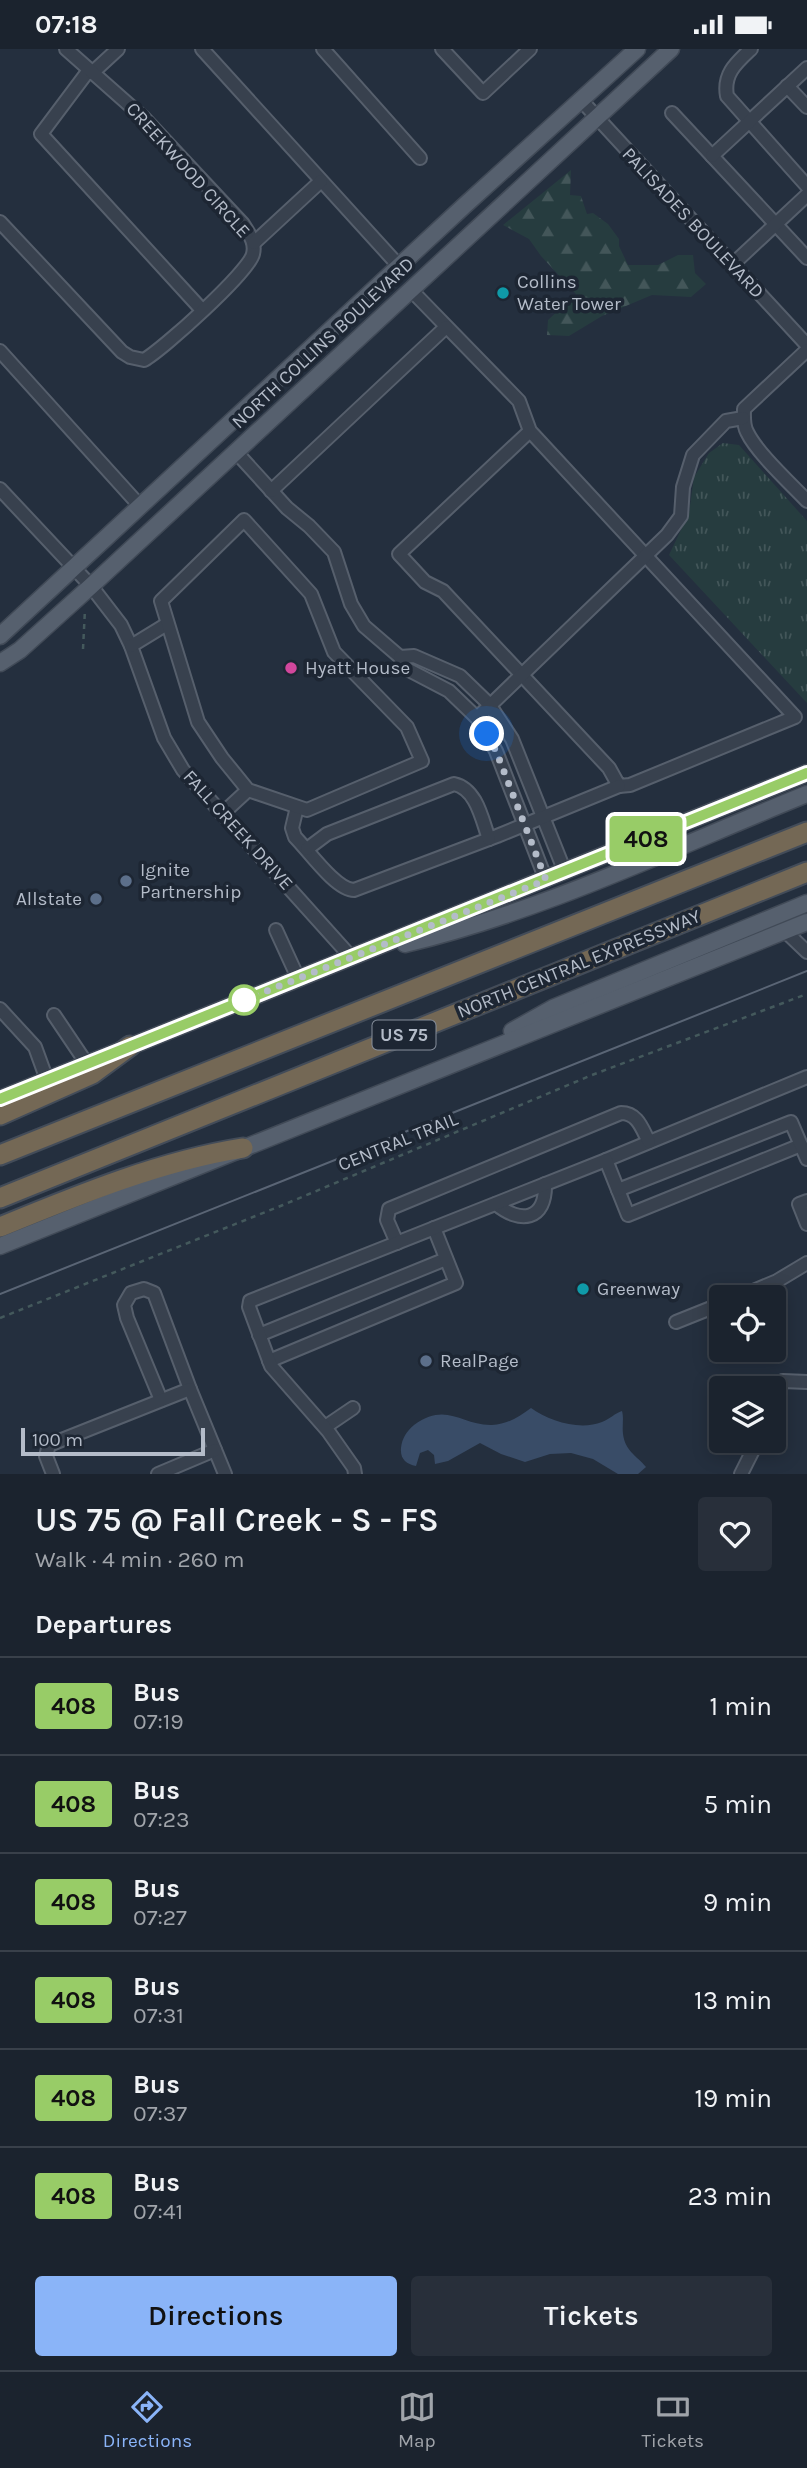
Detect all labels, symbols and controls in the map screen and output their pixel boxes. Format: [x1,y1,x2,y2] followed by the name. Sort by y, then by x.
[35,9,97,40] text: 07:18
[121,98,255,242] street label: CREEKWOOD CIRCLE
[618,143,768,303] street label: PALISADES BOULEVARD
[227,253,419,433] street label: NORTH COLLINS BOULEVARD
[517,271,621,315] place label: Collins Water Tower
[495,285,511,301] marker: Collins Water Tower
[305,657,410,679] place label: Hyatt House
[283,660,299,676] marker: Hyatt House
[469,716,504,751] your location
[178,766,298,894] street label: FALL CREEK DRIVE
[606,816,686,862] line badge: 408
[624,825,668,853] text: 408
[140,859,241,903] place label: Ignite Partnership
[118,873,134,889] marker: Ignite Partnership
[16,888,82,910] place label: Allstate
[88,891,104,907] marker: Allstate
[454,905,704,1023] street label: NORTH CENTRAL EXPRESSWAY
[229,985,259,1015] unlabelled marker
[372,1021,436,1050] road number: US 75
[335,1108,461,1176] street label: CENTRAL TRAIL
[597,1278,680,1300] place label: Greenway
[575,1281,591,1297] marker: Greenway
[709,1285,786,1453] map controls
[709,1285,786,1362] button: locate
[440,1350,519,1372] place label: RealPage
[418,1353,434,1369] marker: RealPage
[709,1376,786,1453] button: layers
[21,1425,205,1457] scale bar
[32,1429,83,1451] text: 100 m
[698,1497,772,1571] button: heart
[35,1501,439,1539] text: US 75 @ Fall Creek - S - FS
[35,1546,245,1573] text: Walk · 4 min · 260 m
[35,1609,172,1640] text: Departures
[133,1677,180,1708] text: Bus
[709,1691,772,1722] text: 1 min
[51,1692,96,1720] text: 408
[133,1708,184,1735] text: 07:19
[133,1775,180,1806] text: Bus
[703,1789,772,1820] text: 5 min
[51,1790,96,1818] text: 408
[133,1806,190,1833] text: 07:23
[133,1873,180,1904] text: Bus
[703,1887,772,1918] text: 9 min
[51,1888,96,1916] text: 408
[133,1904,187,1931] text: 07:27
[133,1971,180,2002] text: Bus
[694,1985,772,2016] text: 13 min
[51,1986,96,2014] text: 408
[133,2002,184,2029] text: 07:31
[133,2069,180,2100] text: Bus
[694,2083,772,2114] text: 19 min
[51,2084,96,2112] text: 408
[133,2100,187,2127] text: 07:37
[133,2167,180,2198] text: Bus
[688,2181,772,2212] text: 23 min
[51,2182,96,2210] text: 408
[133,2198,183,2225] text: 07:41
[35,2276,397,2356] button: Directions
[411,2276,772,2356] button: Tickets
[103,2388,192,2452] tab: Directions
[398,2388,436,2452] tab: Map
[642,2388,704,2452] tab: Tickets

